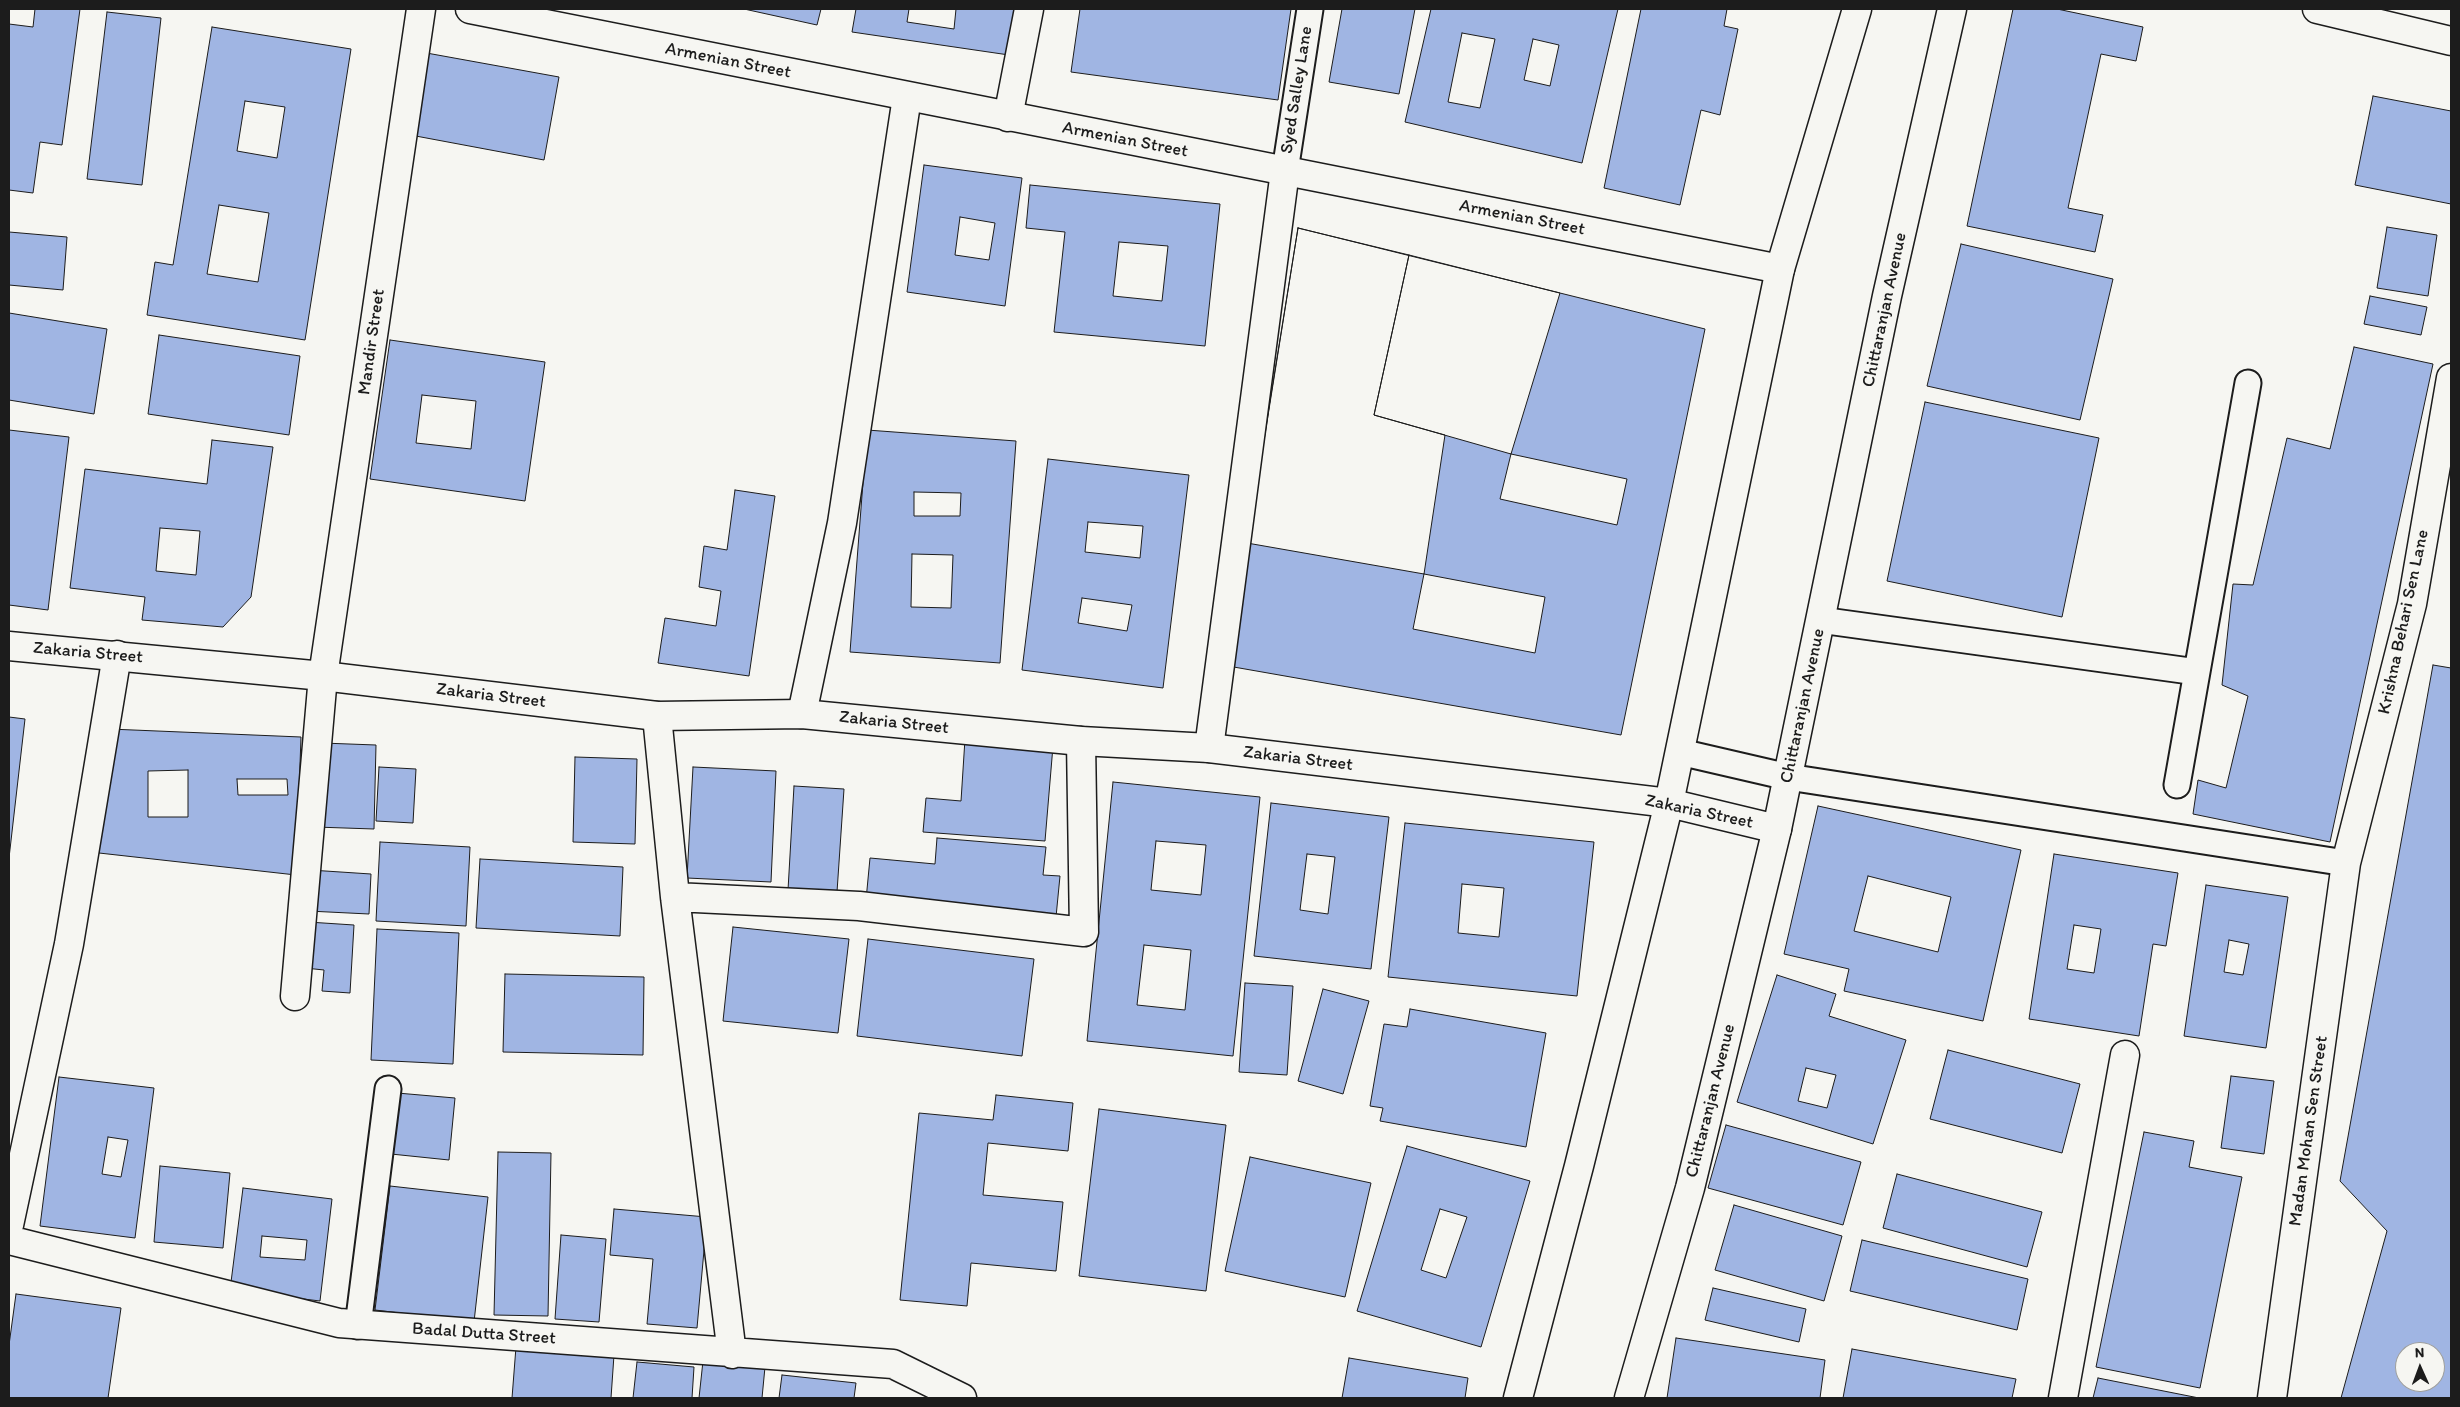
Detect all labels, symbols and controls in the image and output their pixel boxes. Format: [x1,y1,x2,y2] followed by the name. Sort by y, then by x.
[1276,25,1318,155] street label: Syed Salley Lane
[663,38,793,84] street label: Armenian Street
[1060,117,1190,163] street label: Armenian Street
[1457,195,1587,241] street label: Armenian Street
[1858,231,1912,389] street label: Chittaranjan Avenue
[354,288,390,396] street label: Mandir Street
[2374,528,2434,716] street label: Krishna Behari Sen Lane
[1776,627,1830,785] street label: Chittaranjan Avenue
[32,637,144,669] street label: Zakaria Street
[435,679,547,713] street label: Zakaria Street
[838,707,950,739] street label: Zakaria Street
[1242,742,1354,776] street label: Zakaria Street
[1643,790,1755,834] street label: Zakaria Street
[1681,1022,1741,1180] street label: Chittaranjan Avenue
[2285,1034,2333,1228] street label: Madan Mohan Sen Street
[411,1318,557,1350] street label: Badal Dutta Street
[2395,1342,2445,1392] north arrow
[2414,1344,2425,1361] text: N

